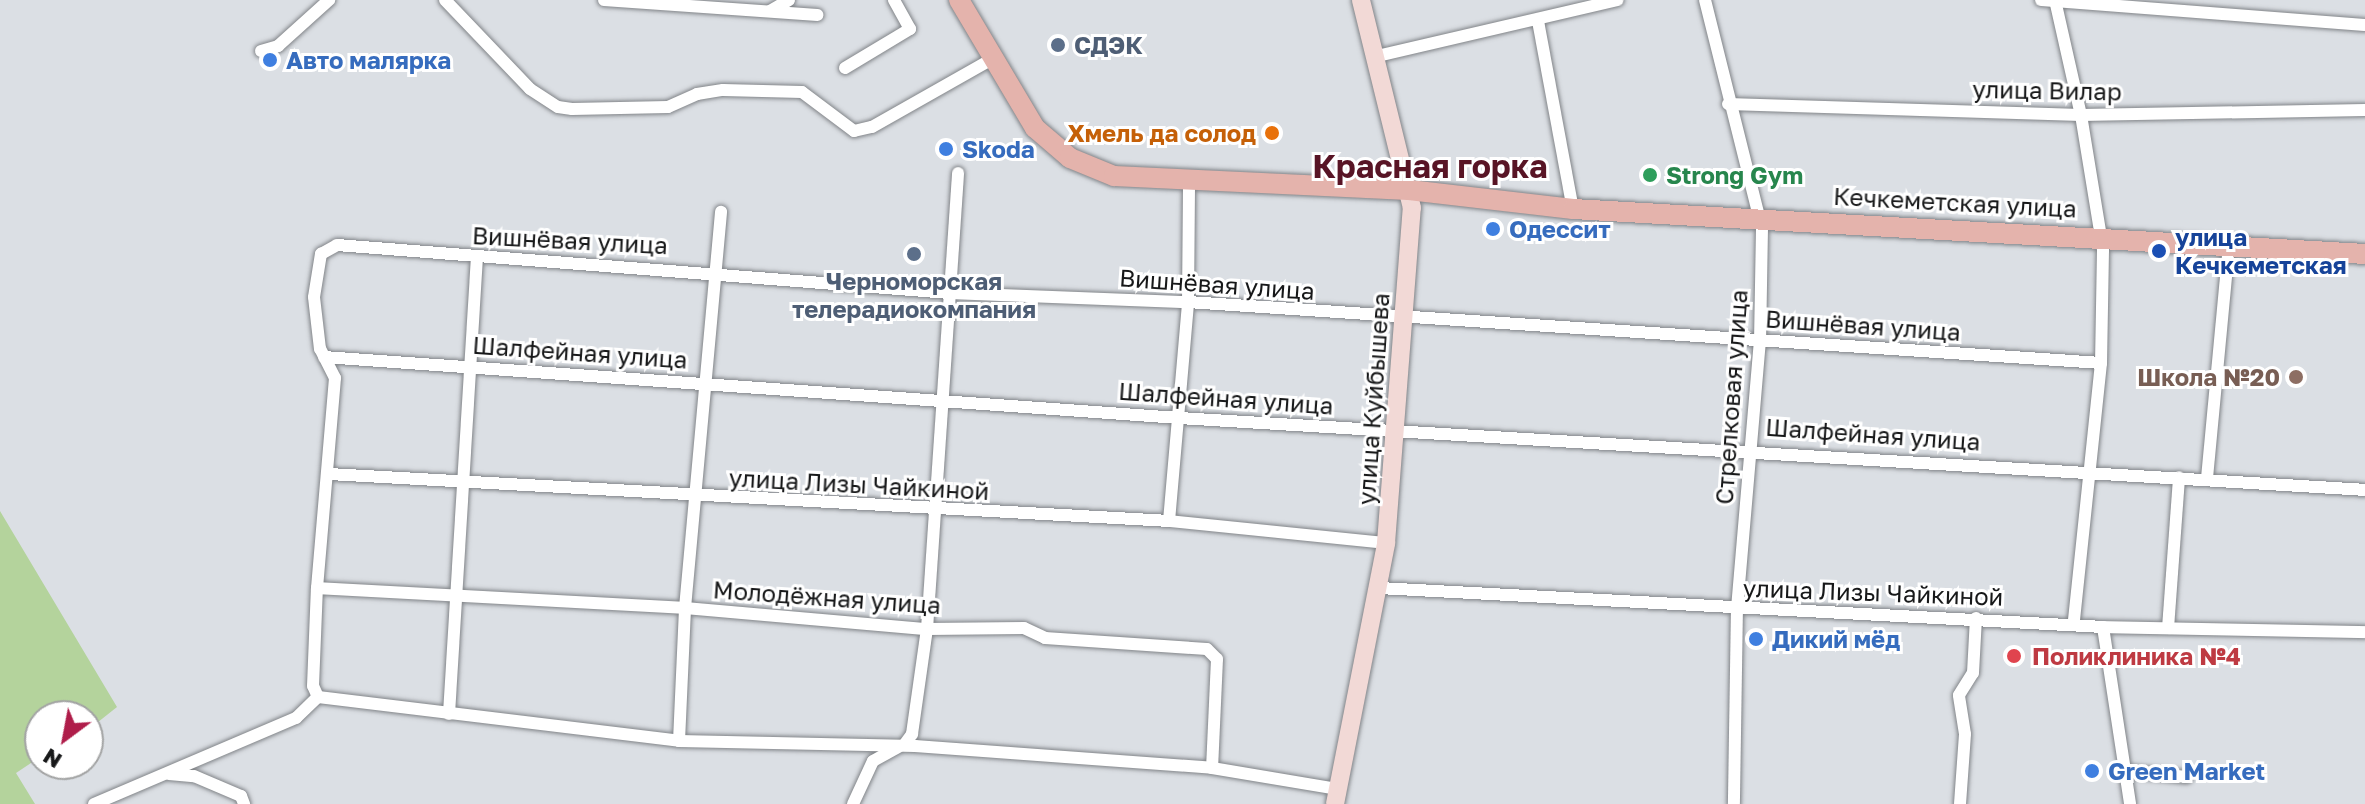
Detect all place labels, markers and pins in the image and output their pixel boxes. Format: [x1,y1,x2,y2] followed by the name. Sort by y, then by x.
[1074,31,1143,59] place label: СДЭК
[1049,36,1067,54] marker: СДЭК
[286,46,451,74] place label: Авто малярка
[261,51,279,69] marker: Авто малярка
[1067,119,1256,147] place label: Хмель да солод
[1263,124,1281,142] marker: Хмель да солод
[962,135,1035,163] place label: Skoda
[937,140,955,158] marker: Skoda
[1666,161,1803,189] place label: Strong Gym
[1641,166,1659,184] marker: Strong Gym
[1509,215,1611,243] place label: Одессит
[1484,220,1502,238] marker: Одессит
[2175,223,2347,279] place label: улица Кечкеметская
[2150,242,2168,260] marker: улица Кечкеметская
[905,245,923,263] marker: Черноморская телерадиокомпания
[792,267,1036,323] place label: Черноморская телерадиокомпания
[2137,363,2280,391] place label: Школа №20
[2287,368,2305,386] marker: Школа №20
[1772,625,1900,653] place label: Дикий мёд
[1747,630,1765,648] marker: Дикий мёд
[2032,642,2241,670] place label: Поликлиника №4
[2003,645,2025,667] marker: Поликлиника №4
[2108,757,2265,785] place label: Green Market
[2083,762,2101,780] marker: Green Market

